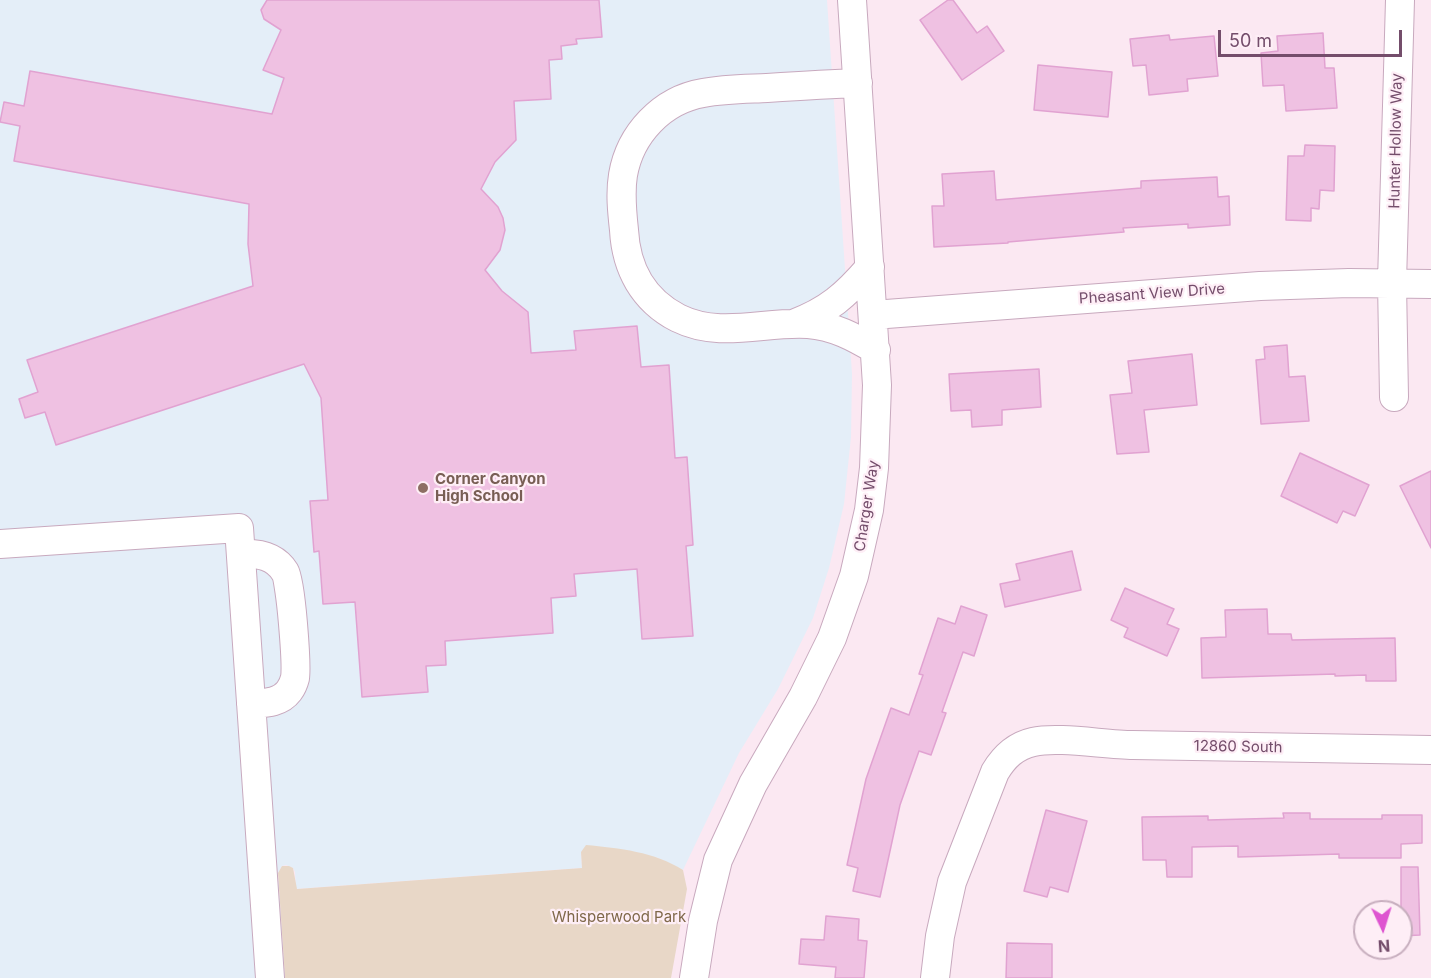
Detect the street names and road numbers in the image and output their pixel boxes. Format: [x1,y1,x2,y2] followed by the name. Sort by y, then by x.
[1386,73,1406,209] street label: Hunter Hollow Way
[1078,280,1226,308] street label: Pheasant View Drive
[851,459,883,553] street label: Charger Way
[1193,737,1283,757] street label: 12860 South

